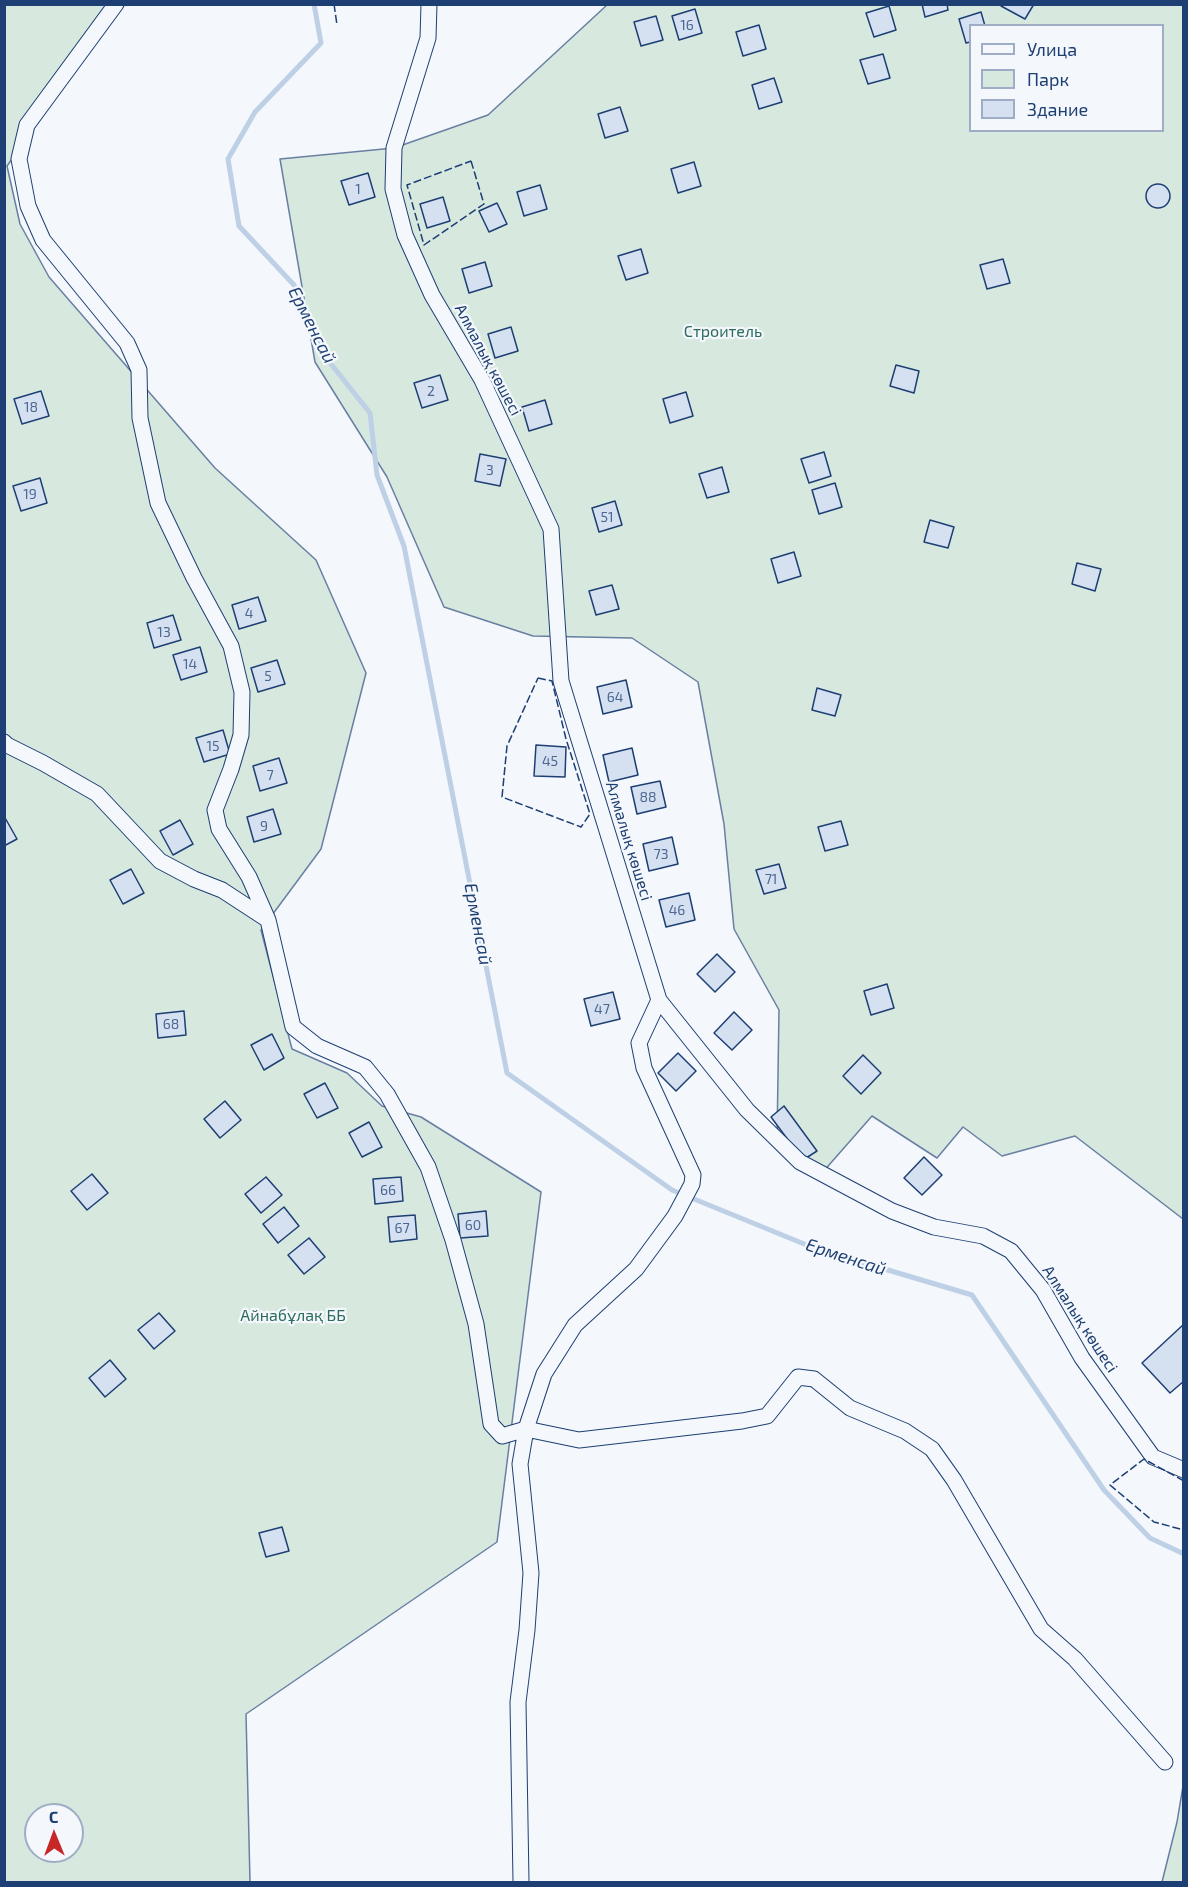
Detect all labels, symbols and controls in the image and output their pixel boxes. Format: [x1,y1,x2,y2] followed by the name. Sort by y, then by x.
[680,17,694,33] house number: 16
[969,24,1164,132] legend
[1027,38,1077,60] text: Улица
[1027,68,1069,90] text: Парк
[1027,98,1088,120] text: Здание
[355,181,361,197] house number: 1
[283,283,341,367] water label: Ерменсай
[450,301,526,419] street label: Алмалық көшесі
[684,322,762,342] park label: Строитель
[427,383,435,399] house number: 2
[24,399,38,415] house number: 18
[486,462,494,478] house number: 3
[23,486,37,502] house number: 19
[600,509,614,525] house number: 51
[245,605,253,621] house number: 4
[157,624,171,640] house number: 13
[183,656,197,672] house number: 14
[264,668,272,684] house number: 5
[607,689,623,705] house number: 64
[206,738,220,754] house number: 15
[542,753,558,769] house number: 45
[266,767,274,783] house number: 7
[602,779,656,903] street label: Алмалық көшесі
[640,789,656,805] house number: 88
[260,818,268,834] house number: 9
[654,846,668,862] house number: 73
[765,871,777,887] house number: 71
[459,881,497,967] water label: Ерменсай
[669,902,685,918] house number: 46
[594,1001,610,1017] house number: 47
[163,1016,179,1032] house number: 68
[380,1182,396,1198] house number: 66
[465,1217,481,1233] house number: 60
[394,1220,410,1236] house number: 67
[803,1234,889,1280] water label: Ерменсай
[1038,1262,1122,1376] street label: Алмалық көшесі
[240,1306,346,1326] park label: Айнабұлақ ББ
[24,1803,84,1863] north arrow
[49,1807,59,1826] text: С

